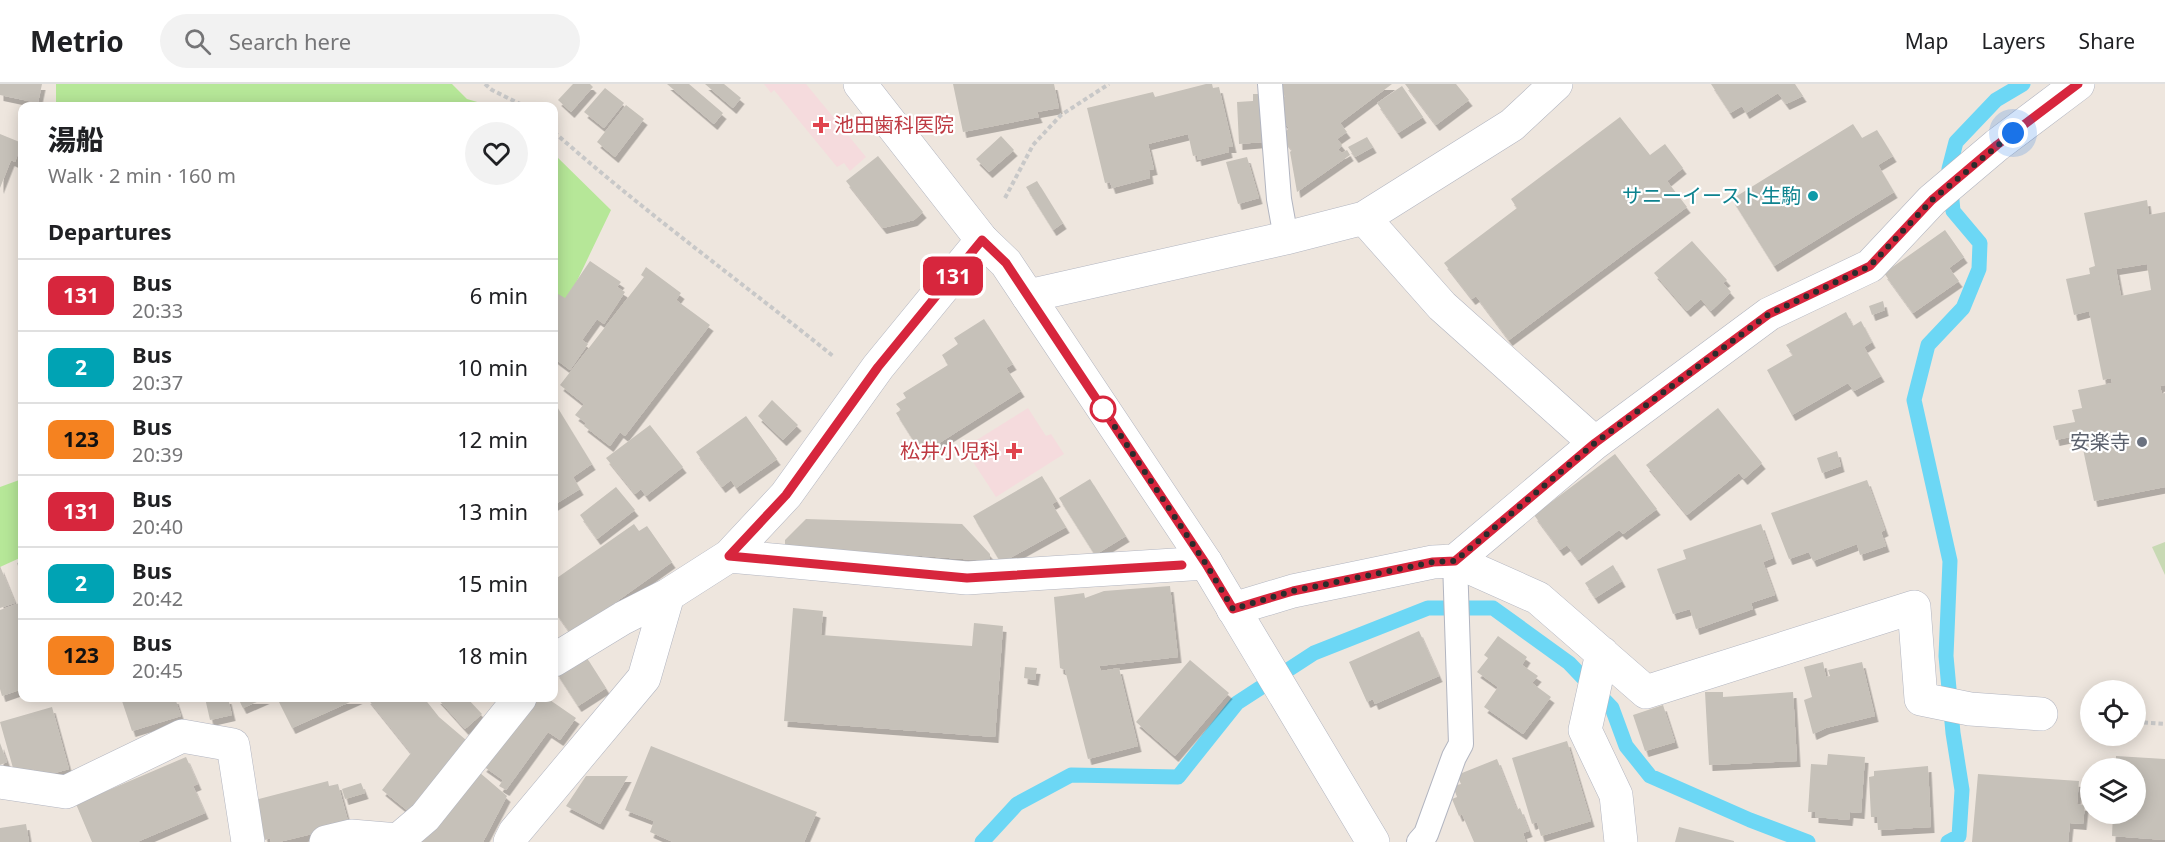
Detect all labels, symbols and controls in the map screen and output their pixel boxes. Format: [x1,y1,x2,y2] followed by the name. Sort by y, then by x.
[160,14,580,68] search box
[30,22,124,60] text: Metrio
[181,25,214,58] icon: search
[229,26,351,56] text: Search here
[1905,27,1949,55] text: Map
[1982,27,2046,55] text: Layers
[2079,27,2135,55] text: Share
[834,111,954,138] place label: 池田歯科医院
[812,116,830,134] marker: 池田歯科医院
[1998,118,2028,148] your location
[48,120,104,158] text: 湯船
[465,122,528,185] button: heart
[48,162,236,189] text: Walk · 2 min · 160 m
[1622,182,1801,209] place label: サニーイースト生駒
[1806,189,1820,203] marker: サニーイースト生駒
[48,216,172,246] text: Departures
[918,256,988,296] line badge: 131
[935,262,971,290] text: 131
[132,267,172,297] text: Bus
[470,280,528,310] text: 6 min
[63,281,99,309] text: 131
[132,297,183,324] text: 20:33
[132,339,172,369] text: Bus
[457,352,528,382] text: 10 min
[75,353,87,381] text: 2
[132,369,183,396] text: 20:37
[1090,396,1116,422] unlabelled marker
[132,411,172,441] text: Bus
[457,424,528,454] text: 12 min
[63,425,99,453] text: 123
[2070,428,2130,455] place label: 安楽寺
[2135,435,2149,449] marker: 安楽寺
[900,437,1000,464] place label: 松井小児科
[132,441,183,468] text: 20:39
[1005,442,1023,460] marker: 松井小児科
[132,483,172,513] text: Bus
[457,496,528,526] text: 13 min
[63,497,99,525] text: 131
[132,513,183,540] text: 20:40
[132,555,172,585] text: Bus
[457,568,528,598] text: 15 min
[75,569,87,597] text: 2
[132,585,183,612] text: 20:42
[132,627,172,657] text: Bus
[457,640,528,670] text: 18 min
[63,641,99,669] text: 123
[132,657,183,684] text: 20:45
[2080,680,2146,824] map controls
[2080,680,2146,746] button: locate
[2080,758,2146,824] button: layers

